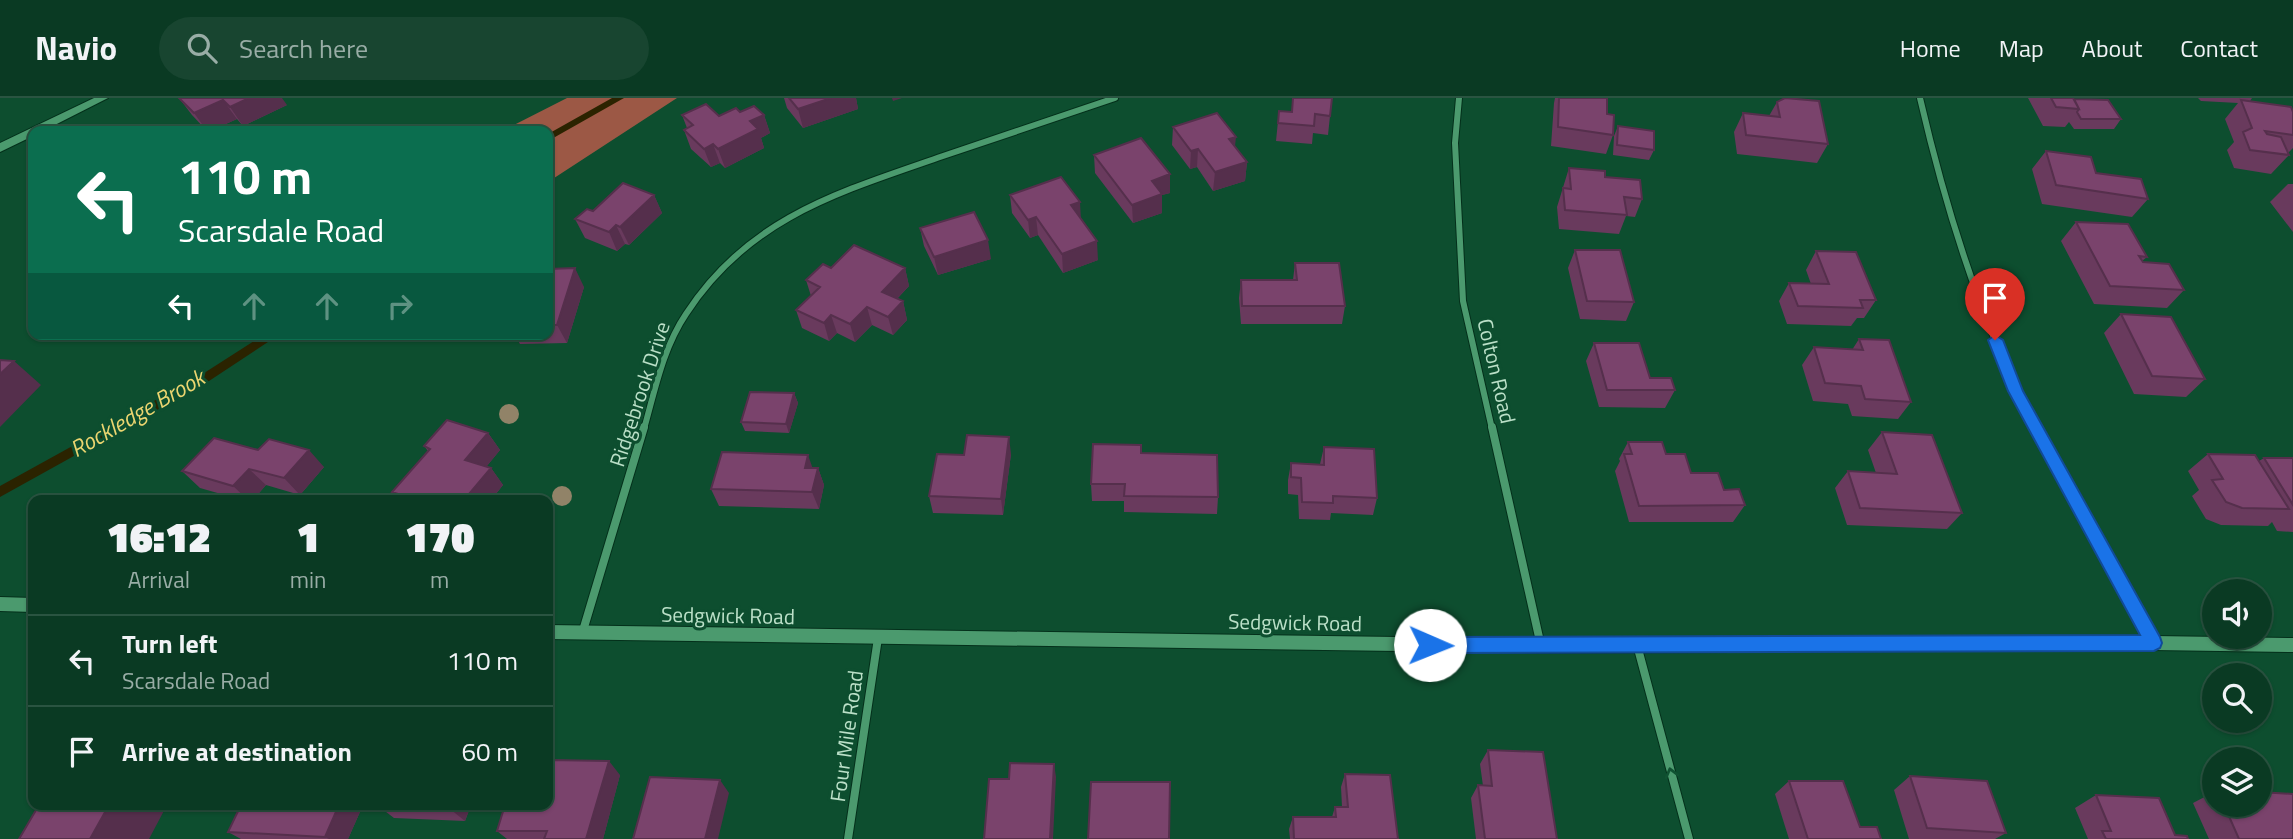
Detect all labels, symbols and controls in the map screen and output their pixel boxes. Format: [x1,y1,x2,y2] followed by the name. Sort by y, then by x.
[159,17,649,80] search box
[35,23,117,73] text: Navio
[183,29,221,67] icon: search
[239,29,368,68] text: Search here
[1900,30,1961,66] text: Home
[1999,30,2044,66] text: Map
[2082,30,2142,66] text: About
[2180,30,2258,66] text: Contact
[178,138,312,213] text: 110 m
[63,154,154,245] icon: left
[178,206,384,254] text: Scarsdale Road
[1965,268,2025,340] pin
[1976,279,2014,317] icon: arrive
[162,287,200,325] icon: left
[235,287,273,325] icon: ahead
[308,287,346,325] icon: ahead
[381,287,419,325] icon: right
[1469,315,1525,427] street label: Colton Road
[600,317,678,471] street label: Ridgebrook Drive
[63,359,213,466] water label: Rockledge Brook
[107,504,211,568] text: 16:12
[297,504,320,568] text: 1
[405,504,474,568] text: 170
[128,562,190,597] text: Arrival
[290,562,326,597] text: min
[430,562,449,597] text: m
[2202,579,2272,817] map controls
[2202,579,2272,649] button: sound
[661,598,795,632] street label: Sedgwick Road
[1228,605,1362,639] street label: Sedgwick Road
[1393,608,1467,682] position arrow
[122,624,217,663] text: Turn left
[447,641,518,680] text: 110 m
[63,642,101,680] icon: left
[122,663,270,698] text: Scarsdale Road
[2202,663,2272,733] button: search
[821,668,871,804] street label: Four Mile Road
[122,732,352,771] text: Arrive at destination
[461,732,518,771] text: 60 m
[63,733,101,771] icon: arrive
[2202,747,2272,817] button: layers
[1665,767,1679,779] one-way arrow

